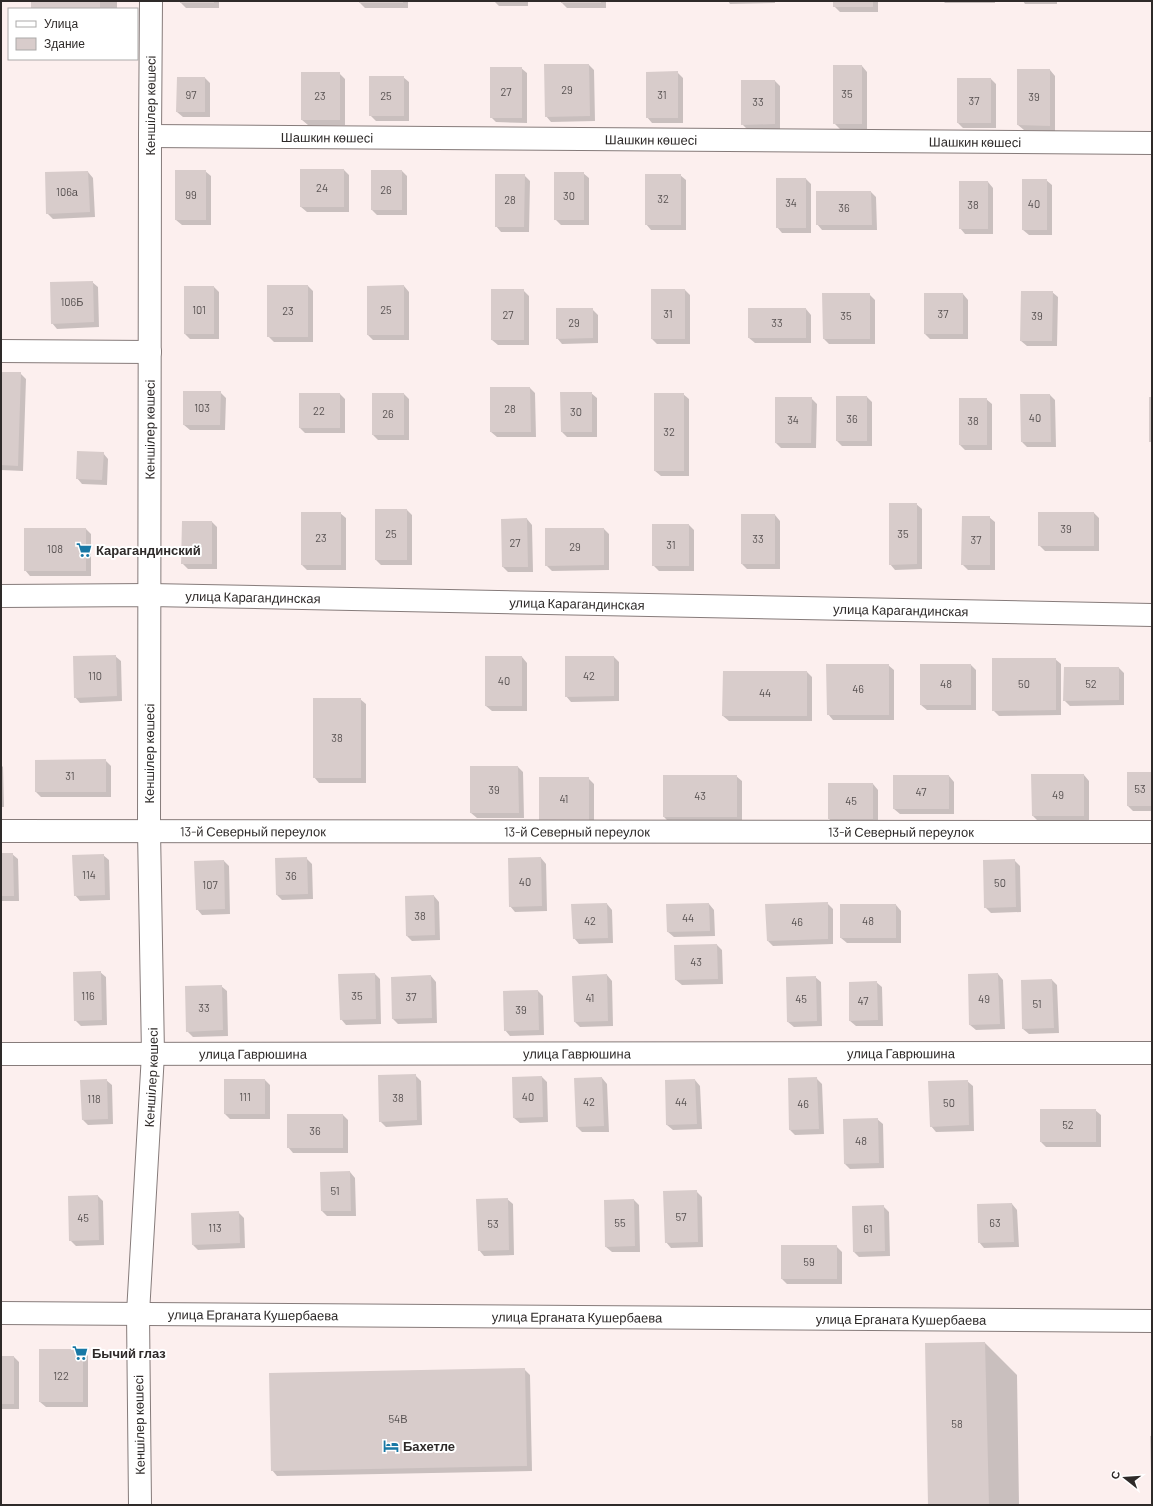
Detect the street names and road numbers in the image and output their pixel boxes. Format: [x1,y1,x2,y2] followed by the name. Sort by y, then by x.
[142,55,159,155] street label: Кеншілер көшесі
[281,129,373,146] street label: Шашкин көшесі
[605,131,697,148] street label: Шашкин көшесі
[929,133,1021,150] street label: Шашкин көшесі
[142,379,158,479] street label: Кеншілер көшесі
[185,588,321,606] street label: улица Карагандинская
[509,594,645,613] street label: улица Карагандинская
[833,601,969,619] street label: улица Карагандинская
[141,703,157,803] street label: Кеншілер көшесі
[180,823,326,839] street label: 13-й Северный переулок
[504,823,650,840] street label: 13-й Северный переулок
[828,824,974,840] street label: 13-й Северный переулок
[141,1027,161,1128] street label: Кеншілер көшесі
[523,1045,632,1062] street label: улица Гаврюшина
[847,1045,956,1061] street label: улица Гаврюшина
[199,1046,308,1062] street label: улица Гаврюшина
[168,1306,339,1323] street label: улица Ерганата Кушербаева
[492,1308,663,1326] street label: улица Ерганата Кушербаева
[816,1311,987,1328] street label: улица Ерганата Кушербаева
[130,1375,148,1475] street label: Кеншілер көшесі

